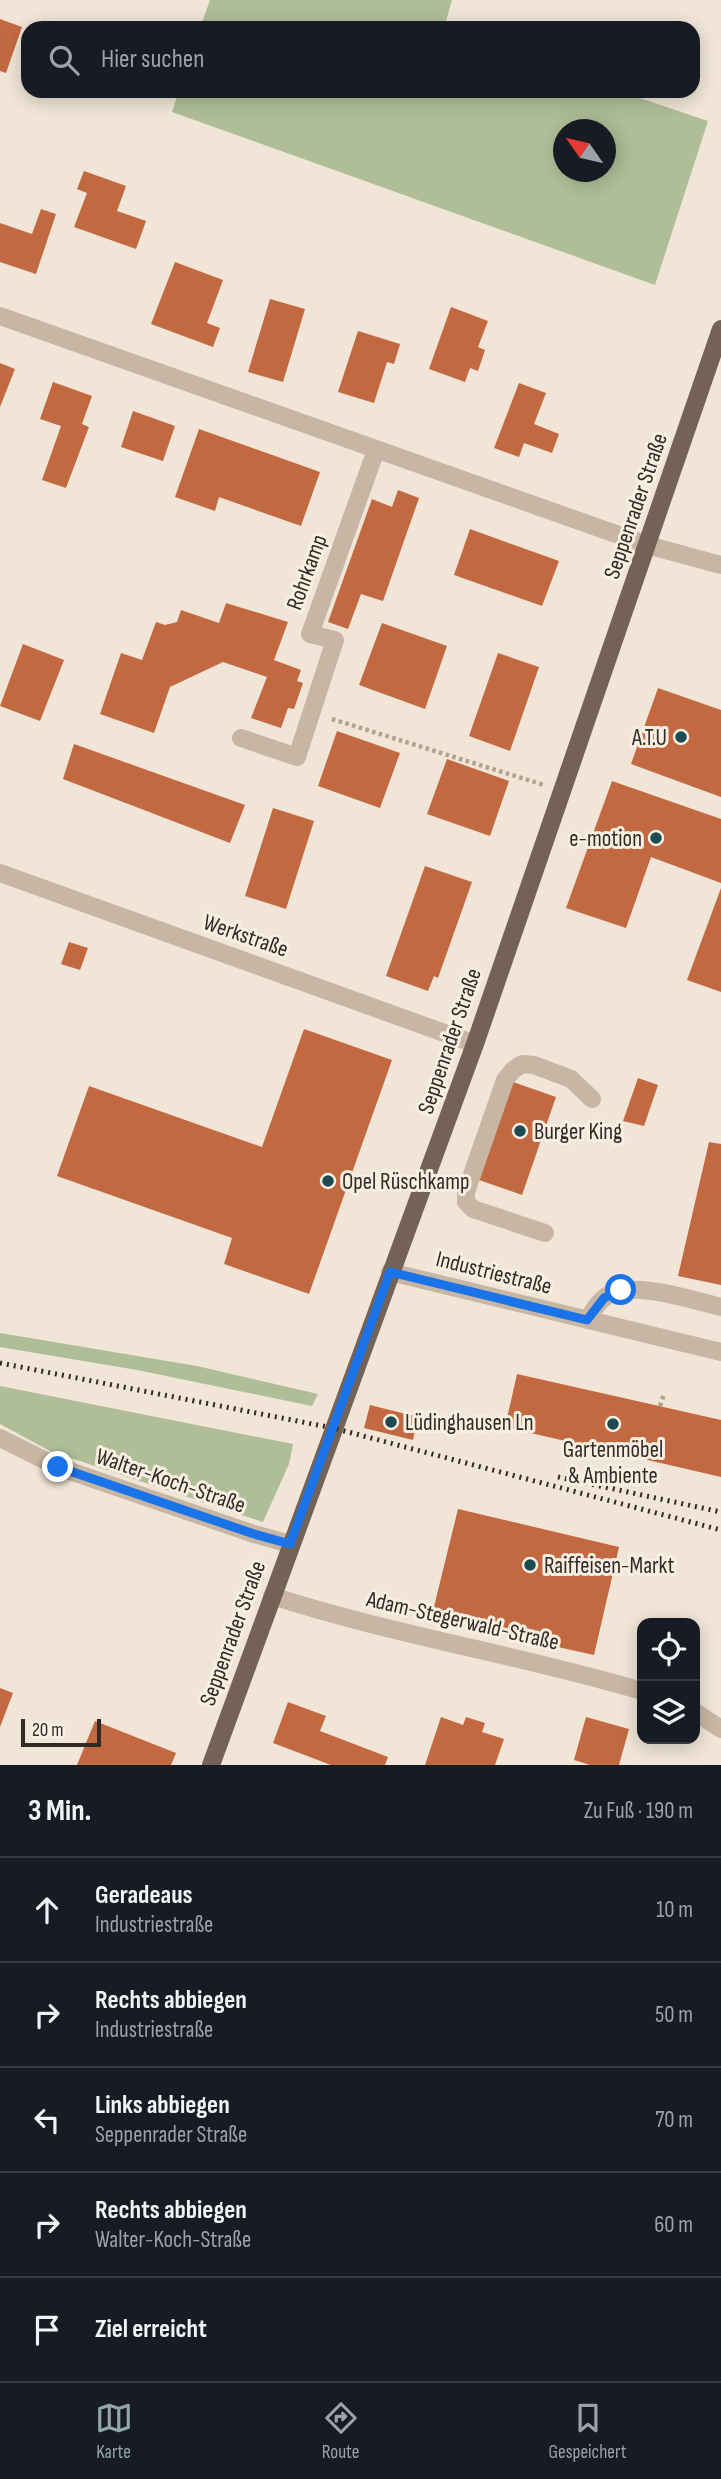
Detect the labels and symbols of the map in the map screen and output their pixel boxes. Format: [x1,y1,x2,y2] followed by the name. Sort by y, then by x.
[553,119,616,182] north arrow
[598,430,674,583] street label: Seppenrader Straße
[280,531,333,614] street label: Rohrkamp
[631,724,667,752] place label: A.T.U
[673,729,689,745] marker: A.T.U
[569,825,642,853] place label: e-motion
[648,830,664,846] marker: e-motion
[199,908,292,964] street label: Werkstraße
[412,965,488,1118] street label: Seppenrader Straße
[534,1118,622,1146] place label: Burger King
[512,1123,528,1139] marker: Burger King
[342,1168,470,1196] place label: Opel Rüschkamp
[320,1173,336,1189] marker: Opel Rüschkamp
[433,1245,555,1301] street label: Industriestraße
[605,1274,636,1305] route start
[405,1409,534,1437] place label: Lüdinghausen Ln
[383,1414,399,1430] marker: Lüdinghausen Ln
[605,1416,621,1432] marker: Gartenmöbel & Ambiente
[563,1436,663,1490] place label: Gartenmöbel & Ambiente
[92,1442,249,1520] street label: Walter-Koch-Straße
[42,1451,73,1482] route end
[544,1552,674,1580] place label: Raiffeisen-Markt
[194,1557,272,1710] street label: Seppenrader Straße
[522,1557,538,1573] marker: Raiffeisen-Markt
[363,1585,562,1657] street label: Adam-Stegerwald-Straße
[21,1716,102,1748] scale bar

